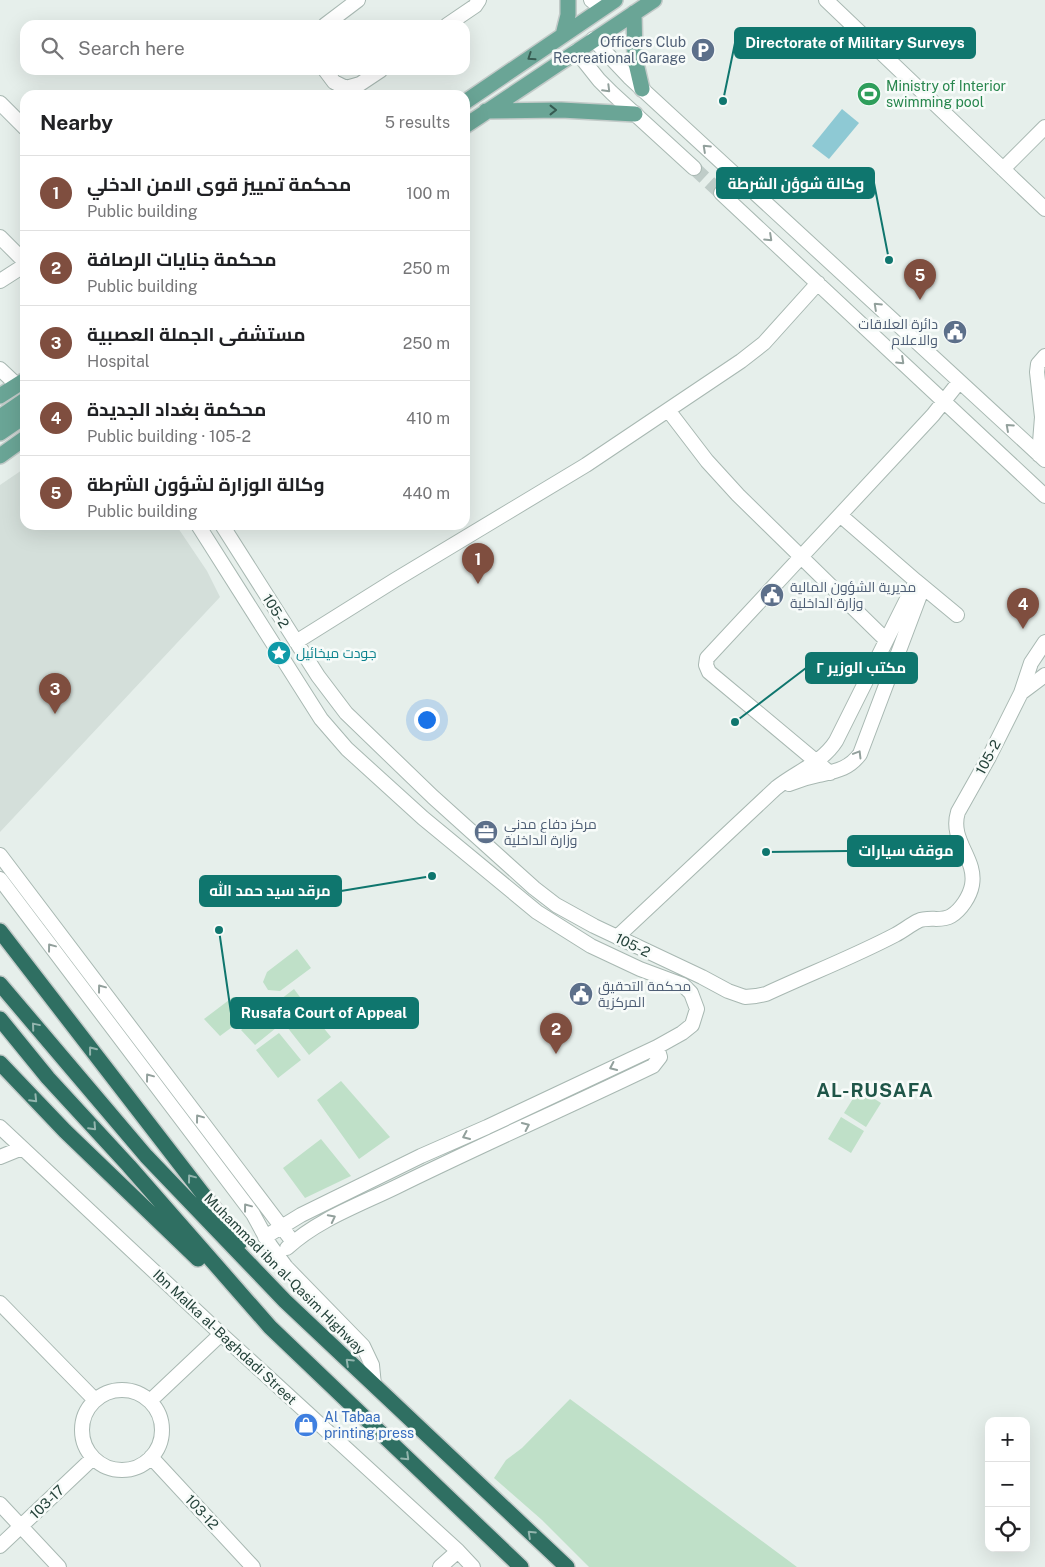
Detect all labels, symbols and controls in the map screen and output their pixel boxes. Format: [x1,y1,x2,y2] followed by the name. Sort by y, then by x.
[20,20,470,75] search box
[735,28,975,58] callout: Directorate of Military Surveys
[38,34,66,62] icon: search
[553,34,686,66] place label: Officers Club Recreational Garage
[745,34,965,51] text: Directorate of Military Surveys
[78,37,185,59] text: Search here
[690,37,716,63] parking icon: Officers Club Recreational Garage
[527,51,537,60] one-way arrow
[886,78,1006,110] place label: Ministry of Interior swimming pool
[856,81,882,107] sports icon: Ministry of Interior swimming pool
[601,83,610,92] one-way arrow
[549,105,557,115] one-way arrow
[40,110,113,135] text: Nearby
[385,113,450,132] text: 5 results
[702,145,711,154] one-way arrow
[717,168,874,198] callout: وكالة شوؤن الشرطة
[87,173,351,195] text: محكمة تمييز قوى الامن الدخلي
[728,175,864,193] text: وكالة شوؤن الشرطة
[53,184,59,203] text: 1
[406,184,450,203] text: 100 m
[87,202,198,221] text: Public building
[764,232,773,241] one-way arrow
[87,248,276,270] text: محكمة جنايات الرصافة
[51,259,61,278] text: 2
[403,259,450,278] text: 250 m
[904,259,936,300] pin: 5
[87,277,198,296] text: Public building
[873,302,882,311] one-way arrow
[858,316,938,350] place label: دائرة العلاقات والاعلام
[942,319,968,345] public building icon: دائرة العلاقات والاعلام
[87,323,306,345] text: مستشفى الجملة العصبية
[51,334,61,353] text: 3
[403,334,450,353] text: 250 m
[87,352,150,371] text: Hospital
[896,355,905,364] one-way arrow
[87,398,266,420] text: محكمة بغداد الجديدة
[51,409,61,428] text: 4
[406,409,450,428] text: 410 m
[1006,424,1015,433] one-way arrow
[87,427,251,446] text: Public building · 105-2
[87,473,324,495] text: وكالة الوزارة لشؤون الشرطة
[51,484,61,503] text: 5
[402,484,450,503] text: 440 m
[87,502,198,521] text: Public building
[462,543,494,584] pin: 1
[790,579,916,611] place label: مديرية الشؤون المالية وزارة الداخلية
[759,582,785,608] public building icon: مديرية الشؤون المالية وزارة الداخلية
[1007,588,1039,629] pin: 4
[259,591,293,631] street label: 105-2
[266,640,292,666] place icon: جودت ميخائيل
[296,645,376,661] place label: جودت ميخائيل
[806,653,917,683] callout: مكتب الوزير ٢
[816,659,906,677] text: مكتب الوزير ٢
[39,673,71,714] pin: 3
[414,707,440,733] your location
[972,737,1004,777] street label: 105-2
[852,751,862,760] one-way arrow
[504,816,597,848] place label: مركز دفاع مدني وزارة الداخلية
[473,819,499,845] office icon: مركز دفاع مدني وزارة الداخلية
[848,836,963,866] callout: موقف سيارات
[858,842,954,860] text: موقف سيارات
[200,876,341,906] callout: مرقد سيد حمد الله
[209,880,331,900] text: مرقد سيد حمد الله
[613,930,653,960] street label: 105-2
[49,944,57,953] one-way arrow
[598,978,691,1010] place label: محكمة التحقيق المركزية
[568,981,594,1007] public building icon: محكمة التحقيق المركزية
[98,985,106,994] one-way arrow
[231,998,418,1028] callout: Rusafa Court of Appeal
[241,1004,407,1021] text: Rusafa Court of Appeal
[540,1013,572,1054] pin: 2
[32,1022,41,1031] one-way arrow
[89,1046,98,1056] one-way arrow
[609,1061,618,1071] one-way arrow
[147,1074,155,1083] one-way arrow
[816,1079,934,1101] district label: AL-RUSAFA
[28,1093,37,1102] one-way arrow
[196,1115,204,1124] one-way arrow
[87,1121,96,1130] one-way arrow
[521,1122,530,1132] one-way arrow
[462,1130,471,1141] one-way arrow
[189,1175,197,1184] one-way arrow
[201,1190,369,1358] street label: Muhammad ibn al-Qasim Highway
[245,1204,253,1213] one-way arrow
[327,1214,336,1224] one-way arrow
[150,1266,300,1408] street label: Ibn Malka al-Baghdadi Street
[346,1359,355,1368] one-way arrow
[324,1409,414,1441] place label: Al Tabaa printing press
[293,1412,319,1438] shop icon: Al Tabaa printing press
[985,1417,1030,1552] map controls
[985,1417,1030,1462] button: +
[401,1451,410,1460] one-way arrow
[985,1462,1030,1507] button: −
[27,1482,67,1522] street label: 103-17
[182,1491,222,1533] street label: 103-12
[985,1507,1030,1552] button: locate
[528,1531,537,1540] one-way arrow

